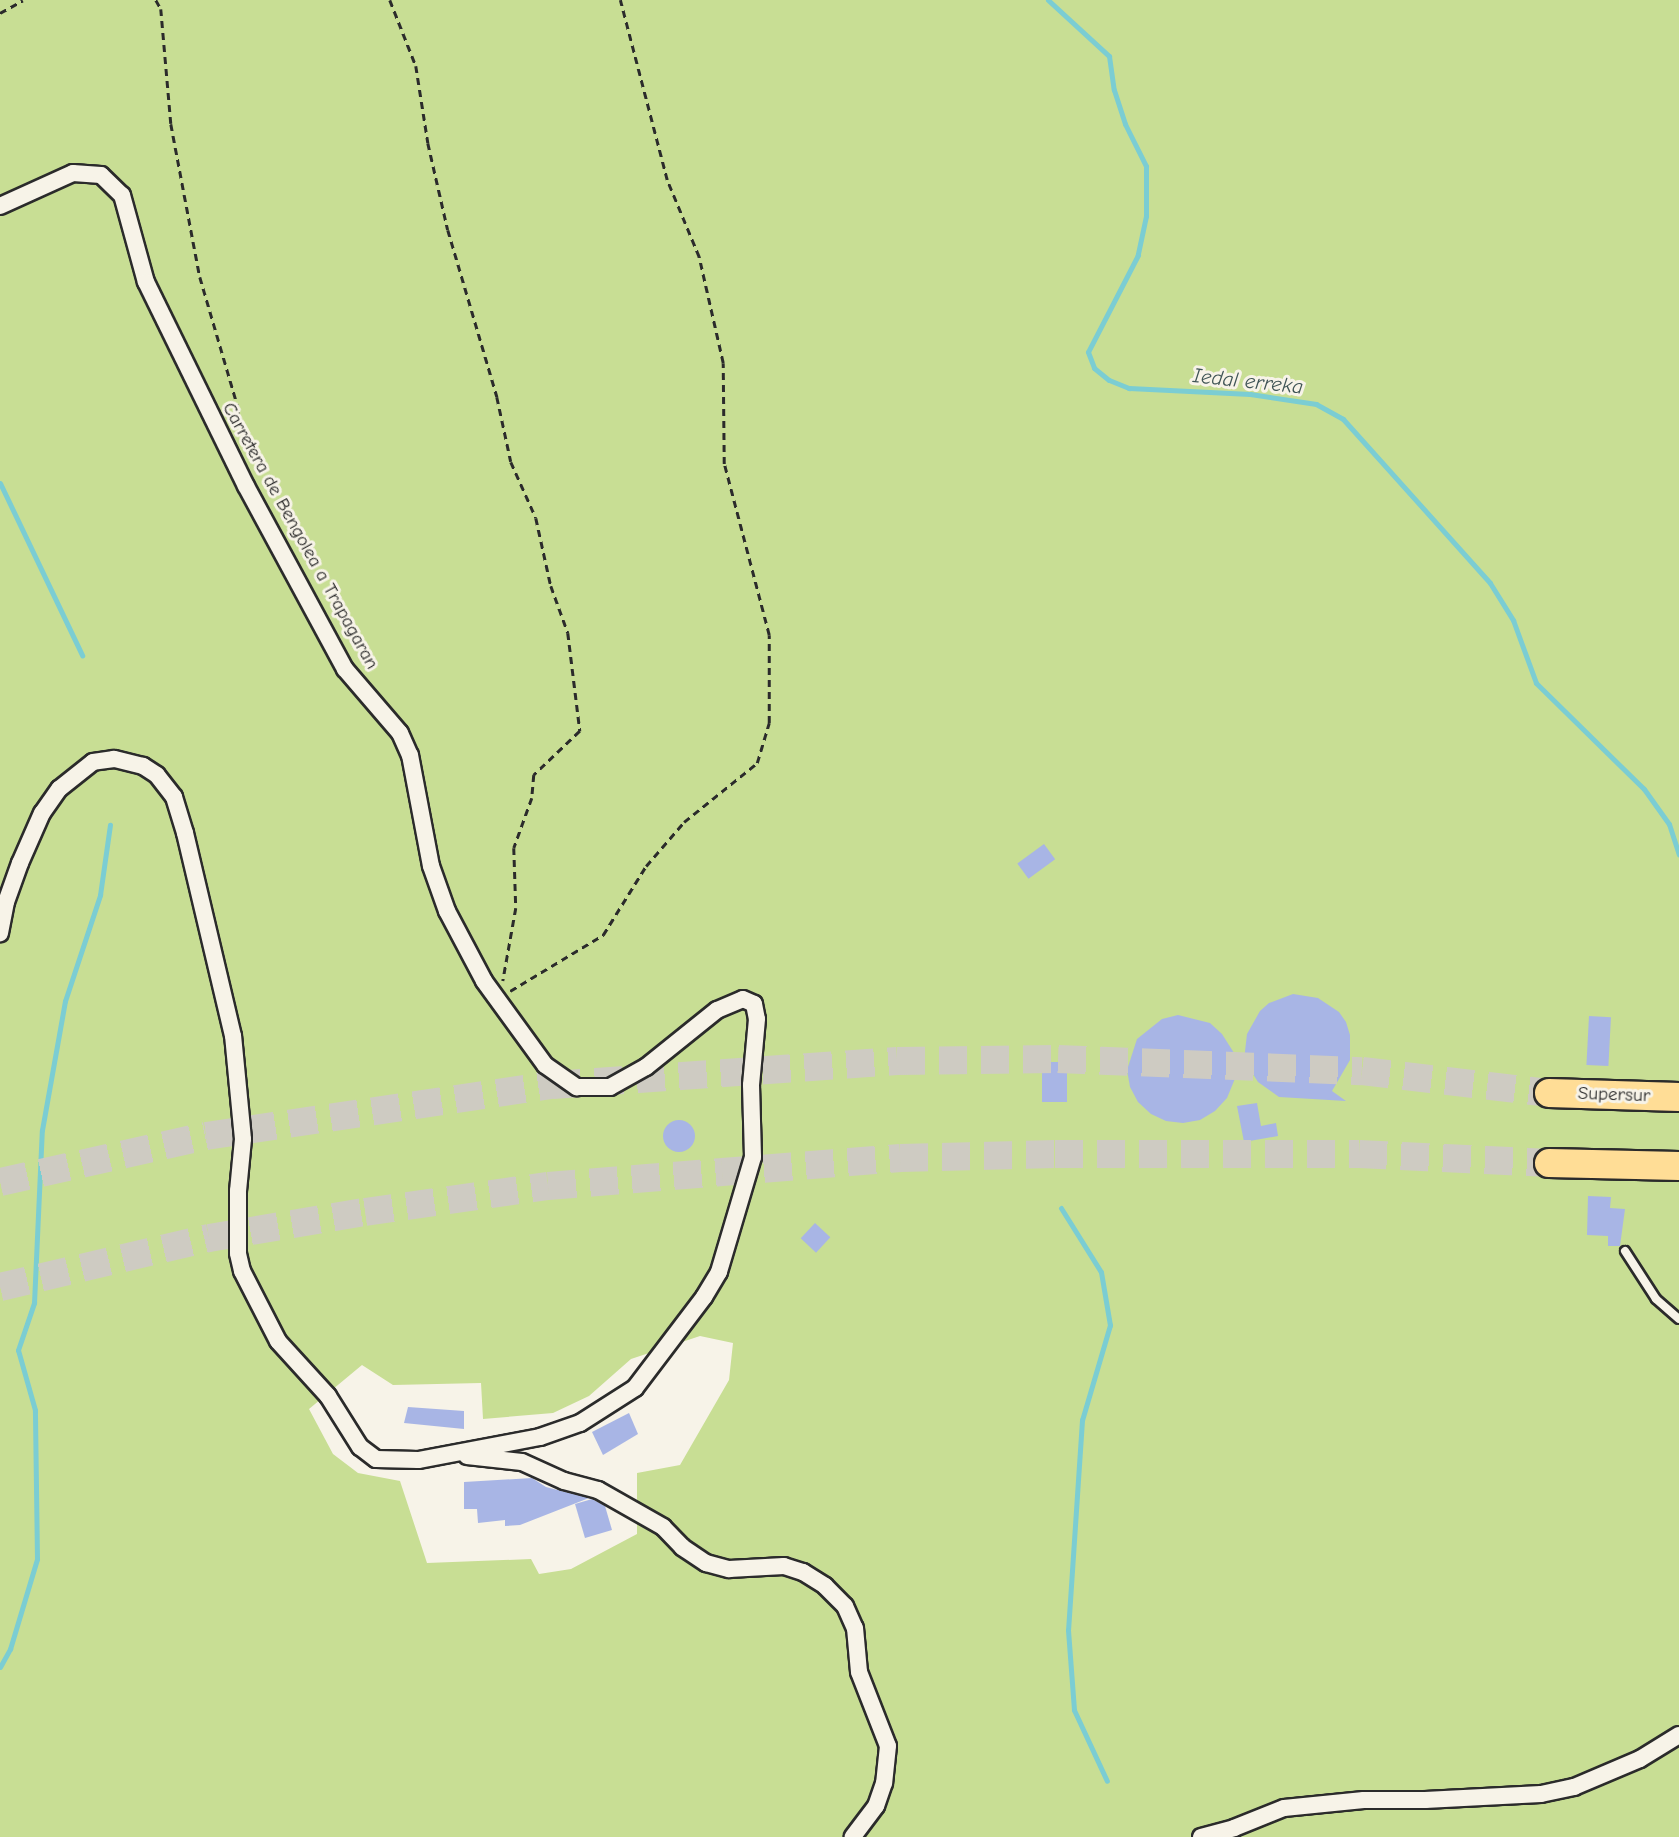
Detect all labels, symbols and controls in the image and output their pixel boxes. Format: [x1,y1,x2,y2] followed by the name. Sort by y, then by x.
[1192,363,1304,399] water label: Iedal erreka
[217,399,383,673] street label: Carretera de Bengolea a Trapagaran
[1577,1082,1651,1108] street label: Supersur

